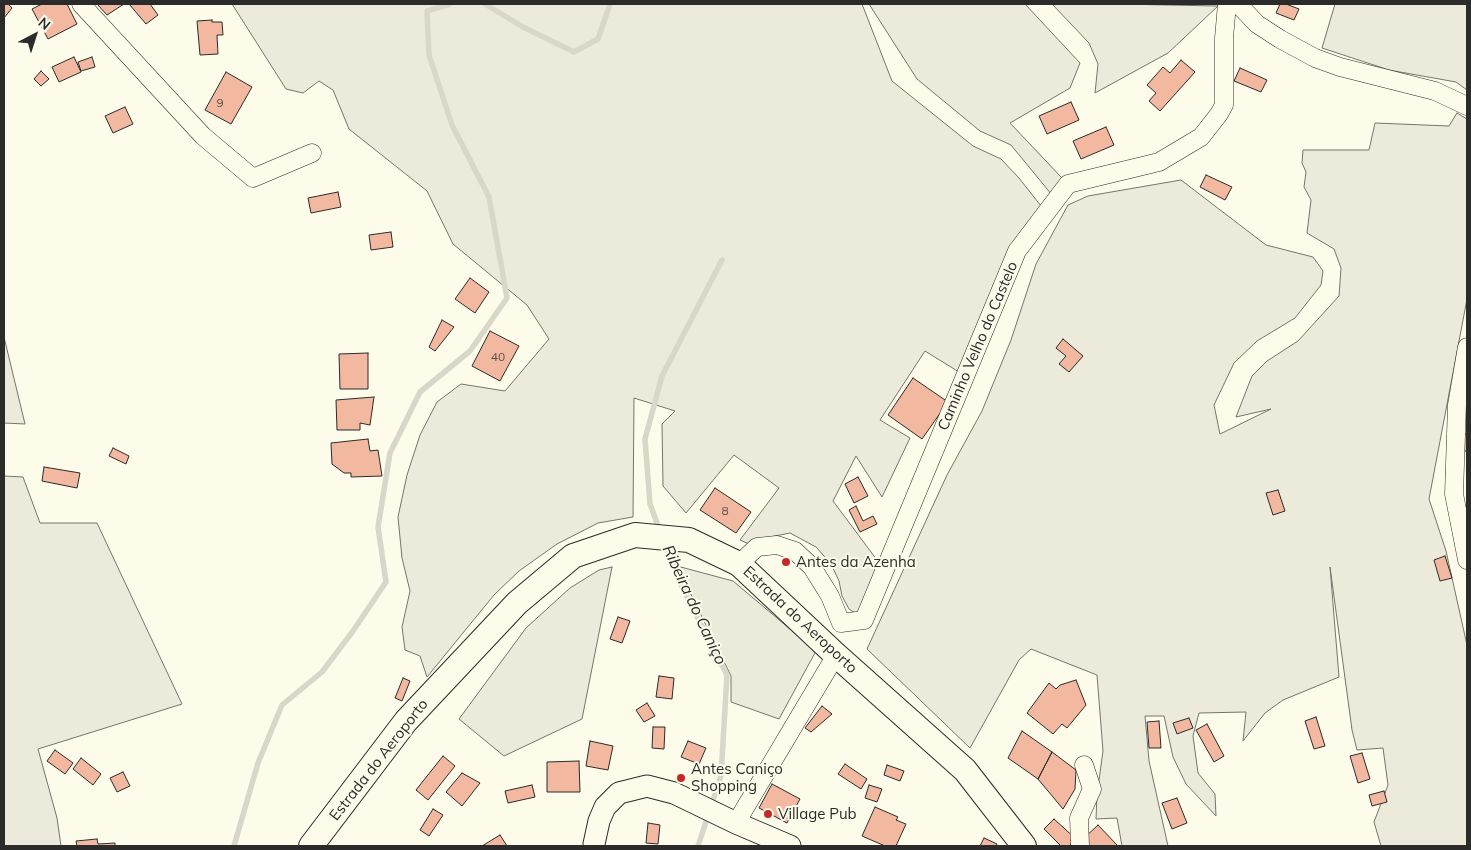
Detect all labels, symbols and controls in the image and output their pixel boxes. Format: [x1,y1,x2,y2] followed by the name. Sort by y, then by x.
[10,10,60,60] north arrow
[35,13,54,34] text: N
[216,96,224,110] house number: 9
[934,259,1022,433] street label: Caminho Velho do Castelo
[491,350,505,364] house number: 40
[721,504,729,518] house number: 8
[658,542,730,668] water label: Ribeira do Caniço
[796,553,916,571] place label: Antes da Azenha
[780,556,792,568] marker: Antes da Azenha
[739,563,861,677] street label: Estrada do Aeroporto
[326,696,432,824] street label: Estrada do Aeroporto
[691,760,783,795] place label: Antes Caniço Shopping
[675,772,687,784] marker: Antes Caniço Shopping
[778,805,857,823] place label: Village Pub
[762,808,774,820] marker: Village Pub

